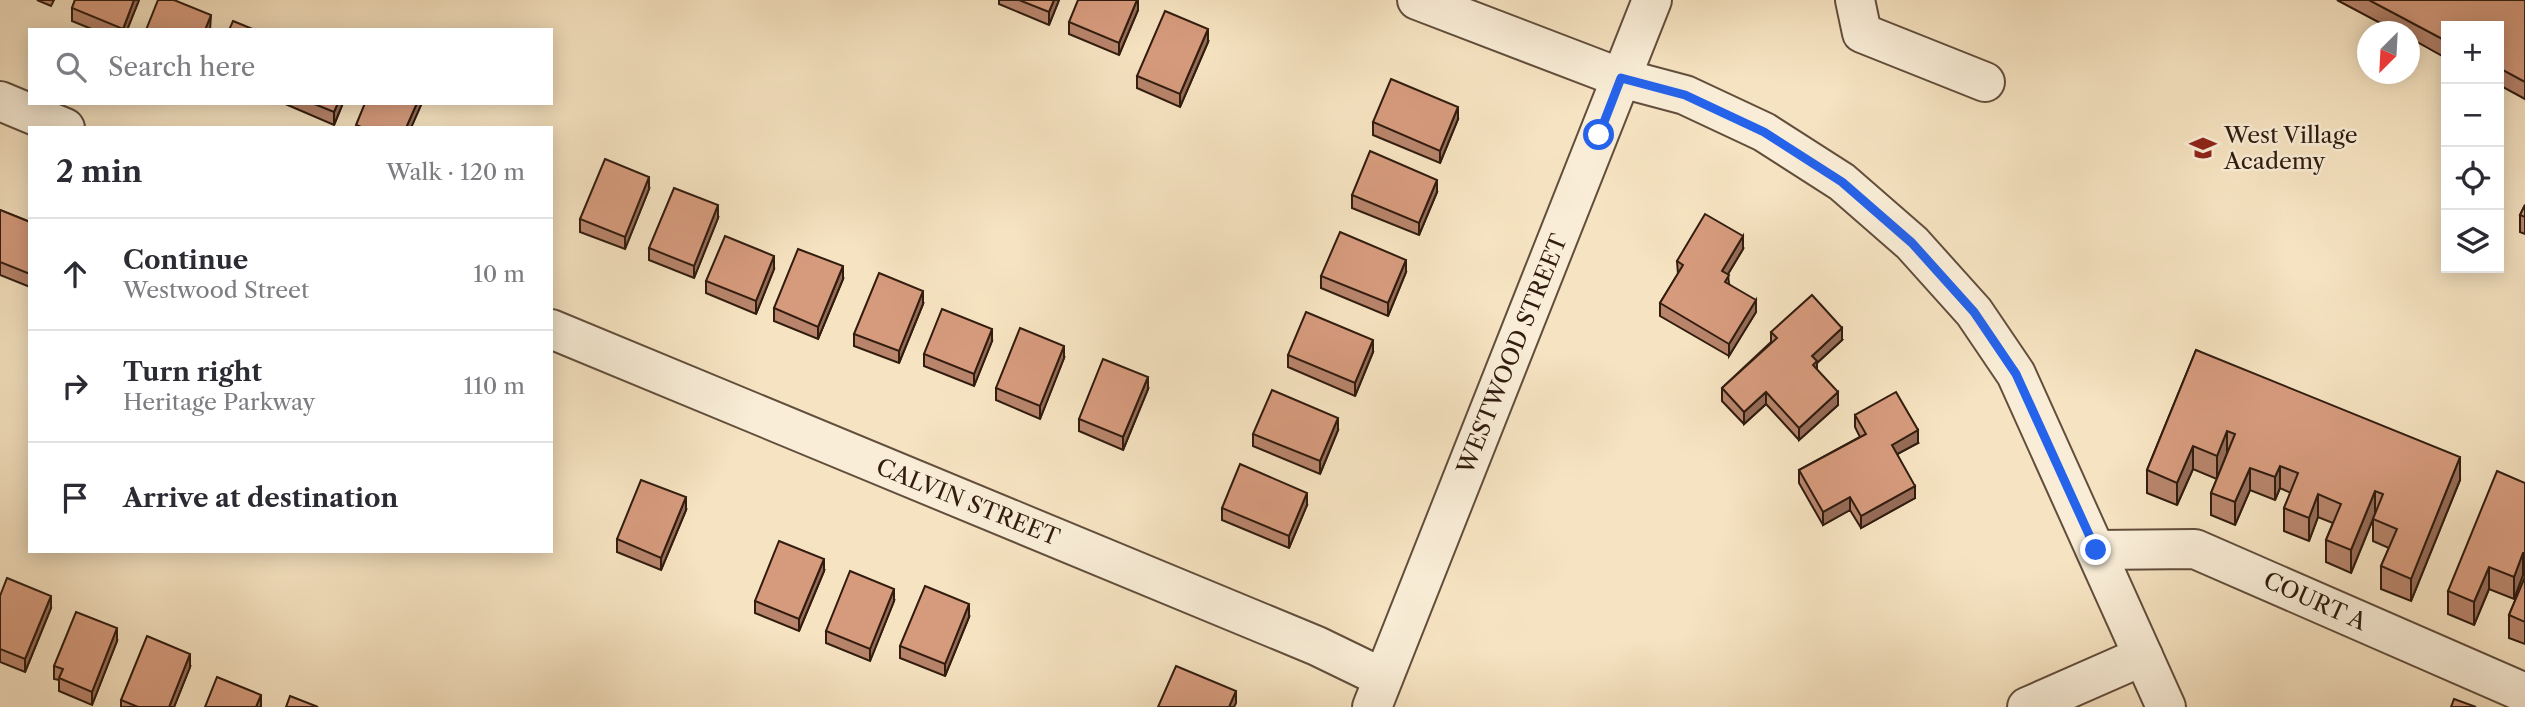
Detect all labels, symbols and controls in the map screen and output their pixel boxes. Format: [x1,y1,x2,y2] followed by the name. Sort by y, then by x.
[2357,21,2420,84] north arrow
[2441,21,2504,273] map controls
[2441,21,2504,84] button: +
[28,28,553,105] search box
[52,48,90,86] icon: search
[108,51,255,83] text: Search here
[2441,84,2504,147] button: −
[1583,119,1614,150] route start
[2223,121,2358,175] place label: West Village Academy
[2188,133,2218,163] school or university icon: West Village Academy
[2441,147,2504,210] button: locate
[56,153,142,190] text: 2 min
[386,158,525,186] text: Walk · 120 m
[2441,210,2504,273] button: layers
[1451,229,1573,479] street label: WESTWOOD STREET
[123,244,248,276] text: Continue
[56,255,94,293] icon: ahead
[473,260,525,288] text: 10 m
[123,276,309,304] text: Westwood Street
[123,356,262,388] text: Turn right
[56,367,94,405] icon: right
[464,372,525,400] text: 110 m
[123,388,315,416] text: Heritage Parkway
[872,452,1064,552] street label: CALVIN STREET
[56,479,94,517] icon: arrive
[123,482,398,514] text: Arrive at destination
[2080,534,2111,565] route end
[2259,566,2372,636] street label: COURT A

